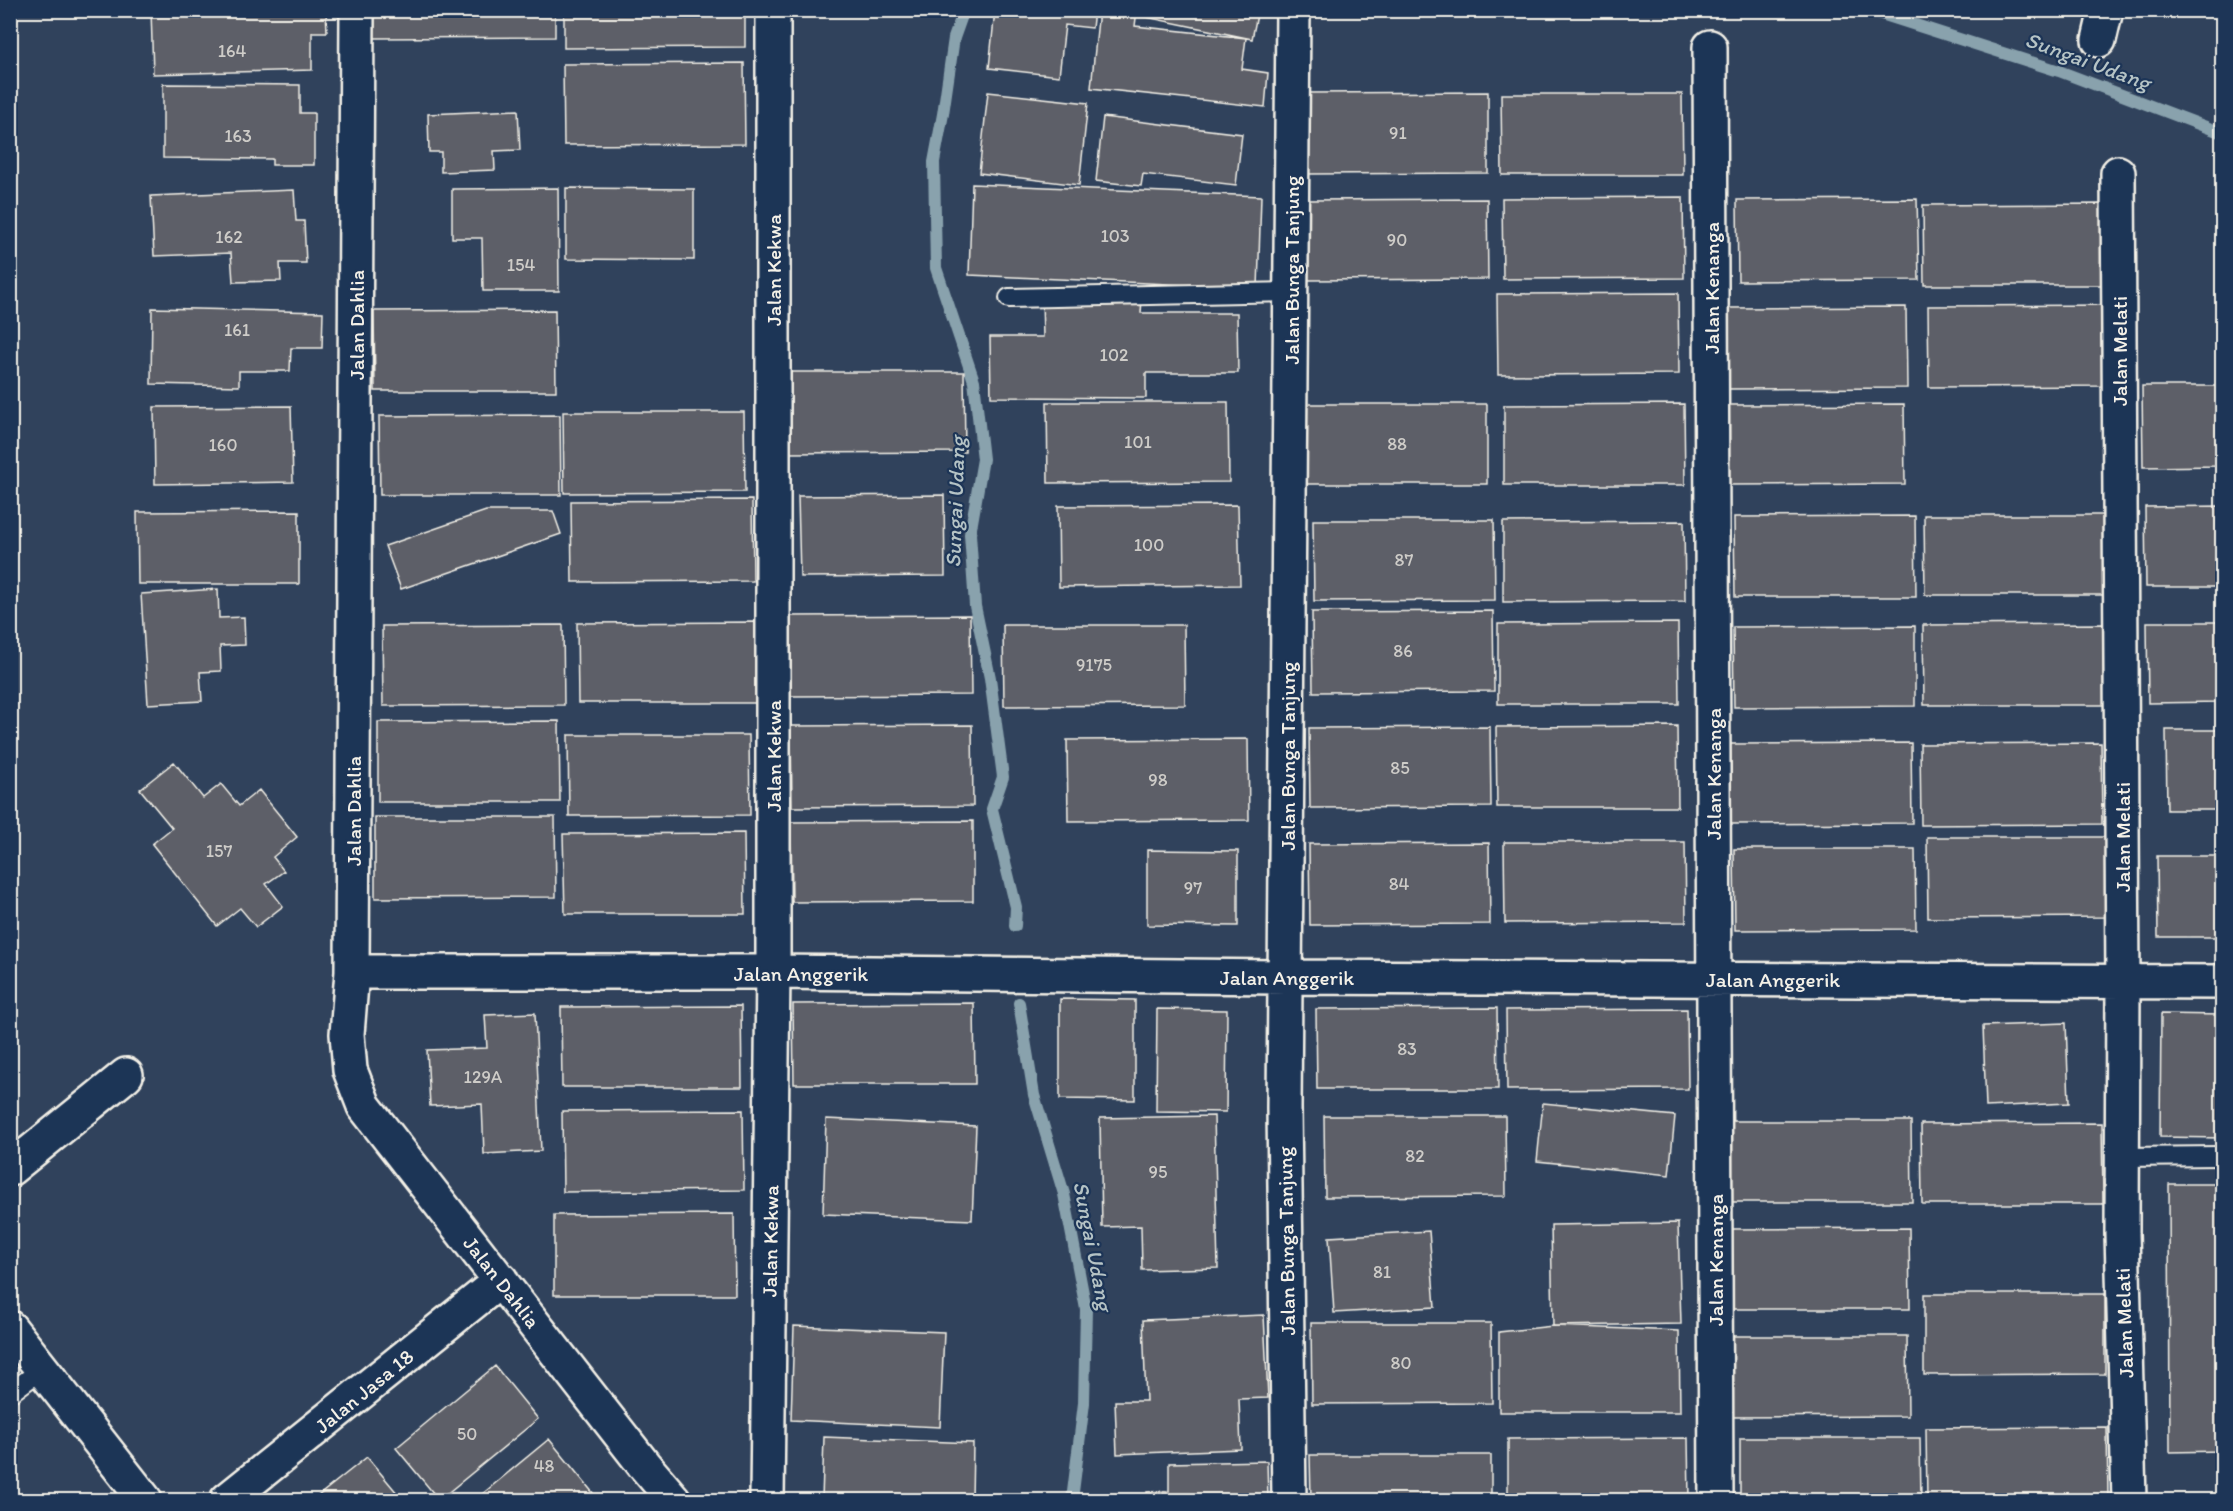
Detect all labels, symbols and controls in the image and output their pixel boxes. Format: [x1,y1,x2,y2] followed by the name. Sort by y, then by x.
[2022,26,2157,97] water label: Sungai Udang
[218,40,247,62] house number: 164
[1389,122,1407,144] house number: 91
[224,125,252,147] house number: 163
[1279,175,1304,364] street label: Jalan Bunga Tanjung
[761,214,786,326] street label: Jalan Kekwa
[1699,222,1724,354] street label: Jalan Kenanga
[1100,225,1130,247] house number: 103
[215,226,243,248] house number: 162
[1387,229,1407,251] house number: 90
[507,254,535,276] house number: 154
[344,270,369,380] street label: Jalan Dahlia
[2107,296,2132,406] street label: Jalan Melati
[224,319,250,341] house number: 161
[1100,344,1129,366] house number: 102
[1124,431,1152,453] house number: 101
[939,433,971,568] water label: Sungai Udang
[1387,433,1407,455] house number: 88
[209,434,237,456] house number: 160
[1134,534,1164,556] house number: 100
[1395,549,1413,571] house number: 87
[1393,640,1413,662] house number: 86
[1076,654,1112,676] house number: 9175
[1275,661,1300,850] street label: Jalan Bunga Tanjung
[761,700,786,812] street label: Jalan Kekwa
[1701,708,1726,840] street label: Jalan Kenanga
[341,756,366,866] street label: Jalan Dahlia
[1390,757,1410,779] house number: 85
[1148,769,1168,791] house number: 98
[2110,782,2135,892] street label: Jalan Melati
[206,840,232,862] house number: 157
[1389,873,1410,895] house number: 84
[1184,877,1202,899] house number: 97
[734,961,868,986] street label: Jalan Anggerik
[1220,965,1354,990] street label: Jalan Anggerik
[1706,967,1840,992] street label: Jalan Anggerik
[1397,1038,1417,1060] house number: 83
[464,1066,503,1088] house number: 129A
[1405,1145,1425,1167] house number: 82
[1272,1146,1300,1336] street label: Jalan Bunga Tanjung
[1149,1161,1167,1183] house number: 95
[1067,1179,1119,1316] water label: Sungai Udang
[757,1185,783,1297] street label: Jalan Kekwa
[1703,1194,1728,1326] street label: Jalan Kenanga
[458,1231,546,1333] street label: Jalan Dahlia
[1373,1261,1391,1283] house number: 81
[2110,1268,2138,1378] street label: Jalan Melati
[310,1344,418,1438] street label: Jalan Jasa 18
[1391,1352,1411,1374] house number: 80
[457,1423,477,1445] house number: 50
[534,1455,554,1477] house number: 48

